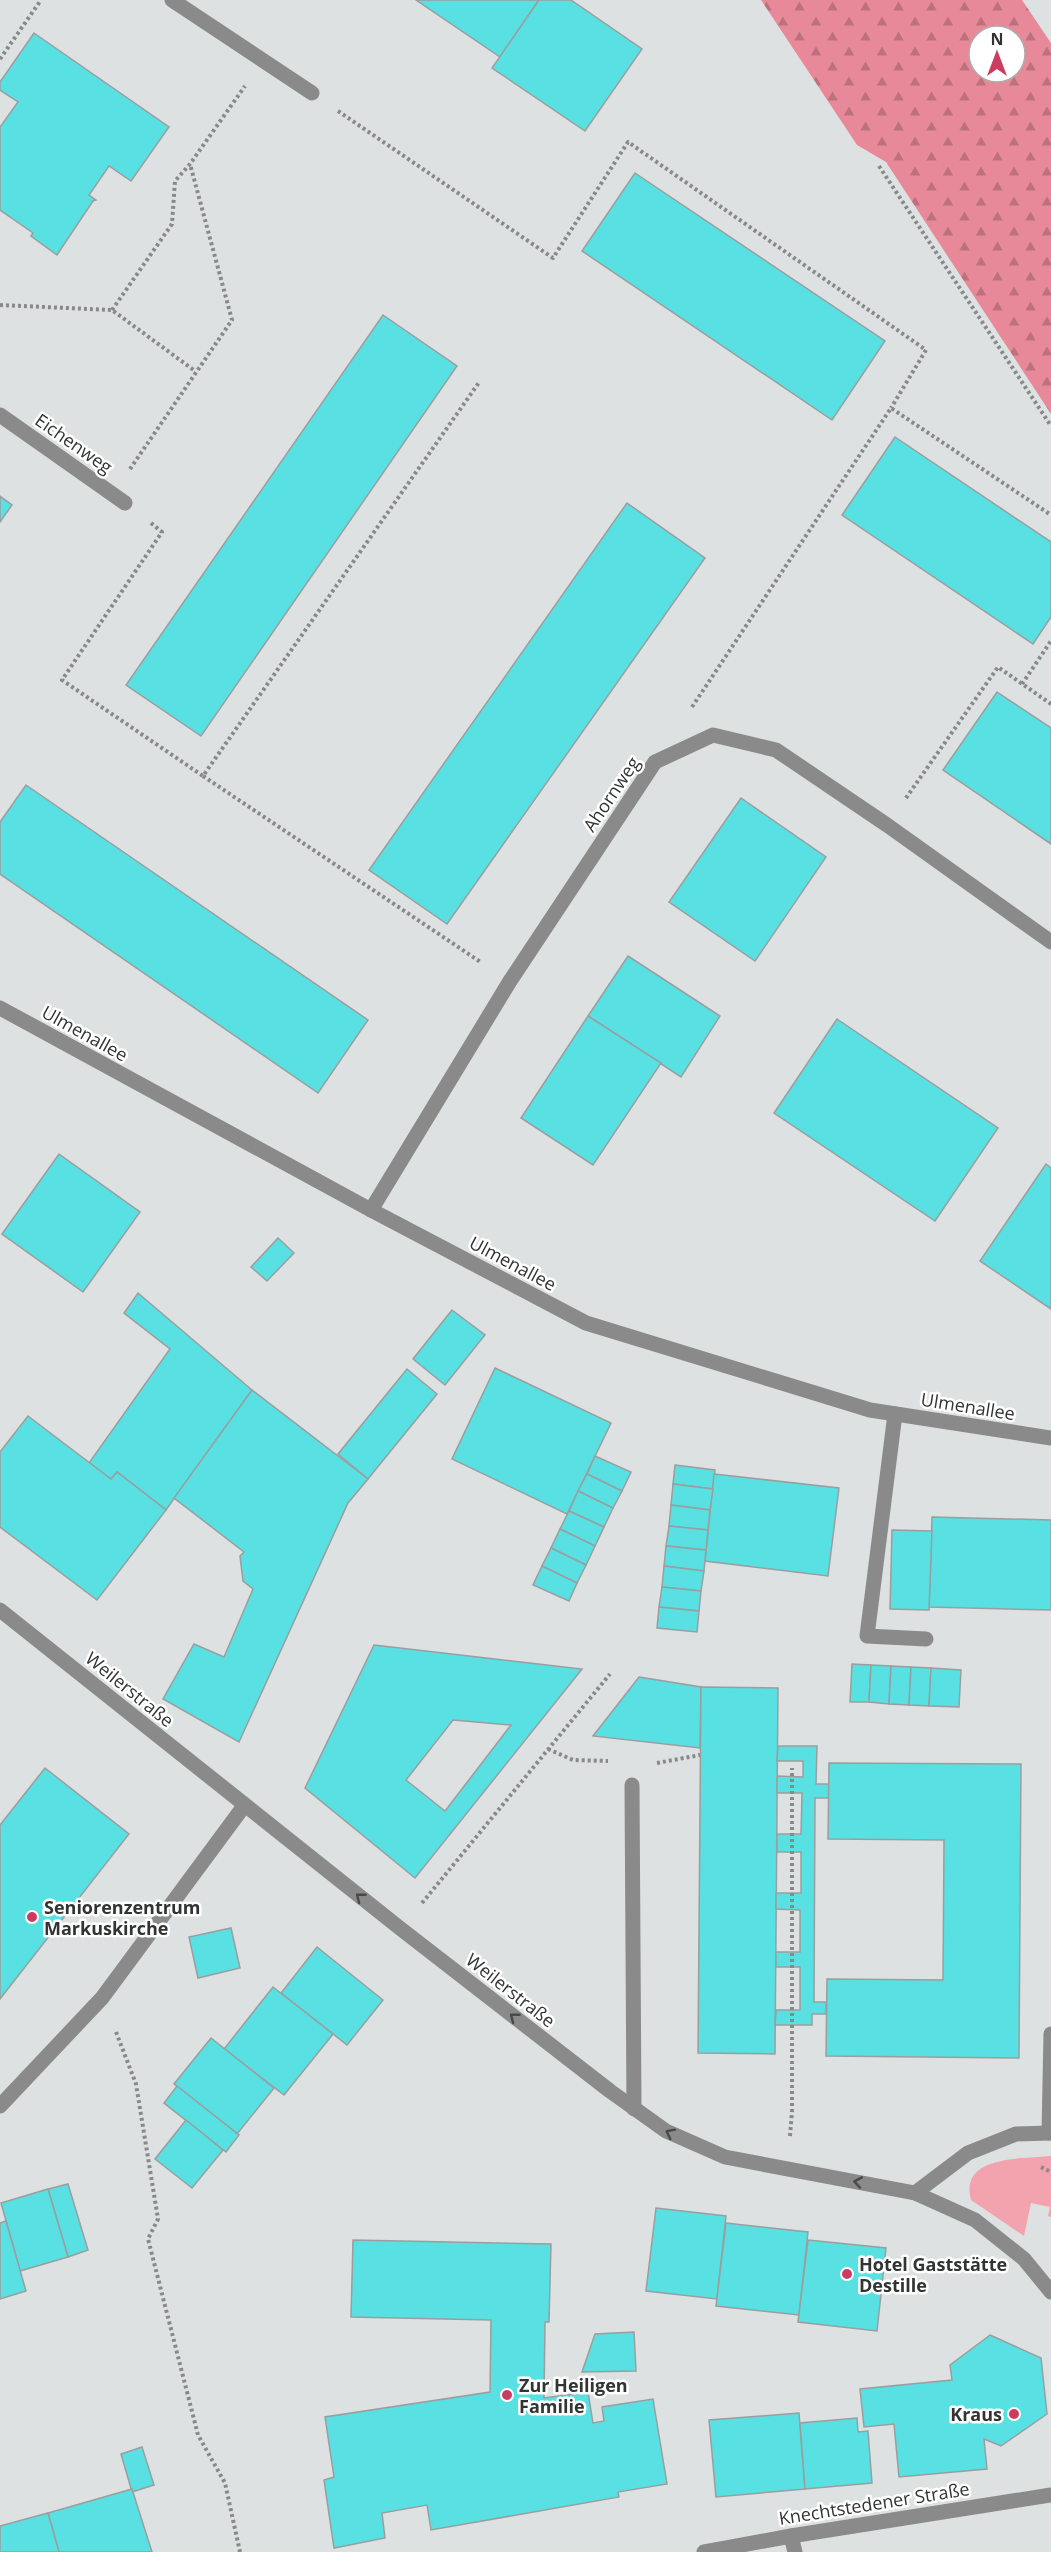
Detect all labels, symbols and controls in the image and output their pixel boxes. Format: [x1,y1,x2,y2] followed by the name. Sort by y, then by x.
[967,24,1027,84] north arrow
[990,28,1004,50] text: N
[31,408,118,479] street label: Eichenweg
[577,752,645,836] street label: Ahornweg
[38,1000,132,1066] street label: Ulmenallee
[466,1230,560,1296] street label: Ulmenallee
[919,1387,1017,1425] street label: Ulmenallee
[81,1646,179,1732] street label: Weilerstraße
[356,1893,367,1904] one-way arrow
[44,1895,200,1940] place label: Seniorenzentrum Markuskirche
[25,1910,39,1924] marker: Seniorenzentrum Markuskirche
[461,1948,561,2032] street label: Weilerstraße
[509,2013,520,2024] one-way arrow
[666,2128,677,2140] one-way arrow
[853,2176,863,2189] one-way arrow
[859,2252,1007,2297] place label: Hotel Gaststätte Destille
[840,2267,854,2281] marker: Hotel Gaststätte Destille
[519,2373,628,2418] place label: Zur Heiligen Familie
[500,2388,514,2402] marker: Zur Heiligen Familie
[950,2402,1002,2426] place label: Kraus
[1007,2407,1021,2421] marker: Kraus
[777,2476,971,2530] street label: Knechtstedener Straße

